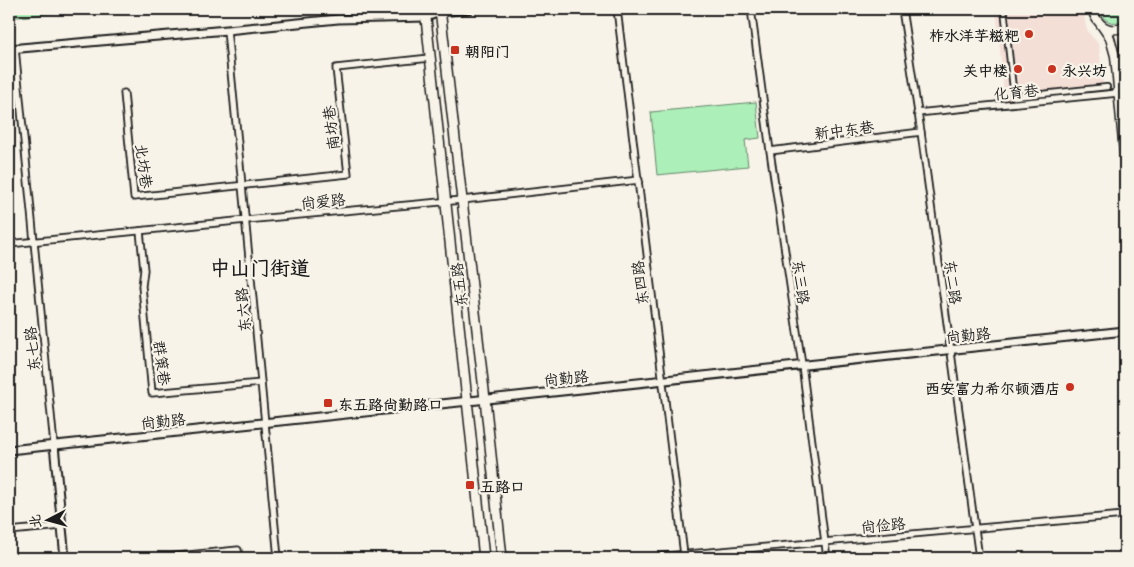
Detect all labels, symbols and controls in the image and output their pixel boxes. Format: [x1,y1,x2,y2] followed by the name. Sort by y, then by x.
[929,23,1019,46] place label: 柞水洋芋糍粑
[1023,28,1035,40] marker: 柞水洋芋糍粑
[465,39,510,62] place label: 朝阳门
[449,44,461,56] marker: 朝阳门
[963,58,1008,81] place label: 关中楼
[1062,58,1107,81] place label: 永兴坊
[1012,63,1024,75] marker: 关中楼
[1046,63,1058,75] marker: 永兴坊
[992,77,1040,105] street label: 化育巷
[316,104,344,152] street label: 南坊巷
[813,114,875,144] street label: 新中东巷
[130,142,160,190] street label: 北坊巷
[300,187,346,213] street label: 尚爱路
[210,252,310,282] district label: 中山门街道
[787,258,817,306] street label: 东三路
[939,258,969,306] street label: 东二路
[625,259,653,307] street label: 东四路
[444,261,472,309] street label: 东五路
[229,287,255,333] street label: 东六路
[944,320,992,348] street label: 尚勤路
[17,325,45,373] street label: 东七路
[148,339,178,387] street label: 群策巷
[542,363,590,391] street label: 尚勤路
[925,376,1060,399] place label: 西安富力希尔顿酒店
[1064,381,1076,393] marker: 西安富力希尔顿酒店
[338,392,443,415] place label: 东五路尚勤路口
[322,397,334,409] marker: 东五路尚勤路口
[139,406,187,434] street label: 尚勤路
[480,474,525,497] place label: 五路口
[464,479,476,491] marker: 五路口
[22,494,72,544] north arrow
[860,511,906,537] street label: 尚俭路
[23,513,46,529] text: 北

